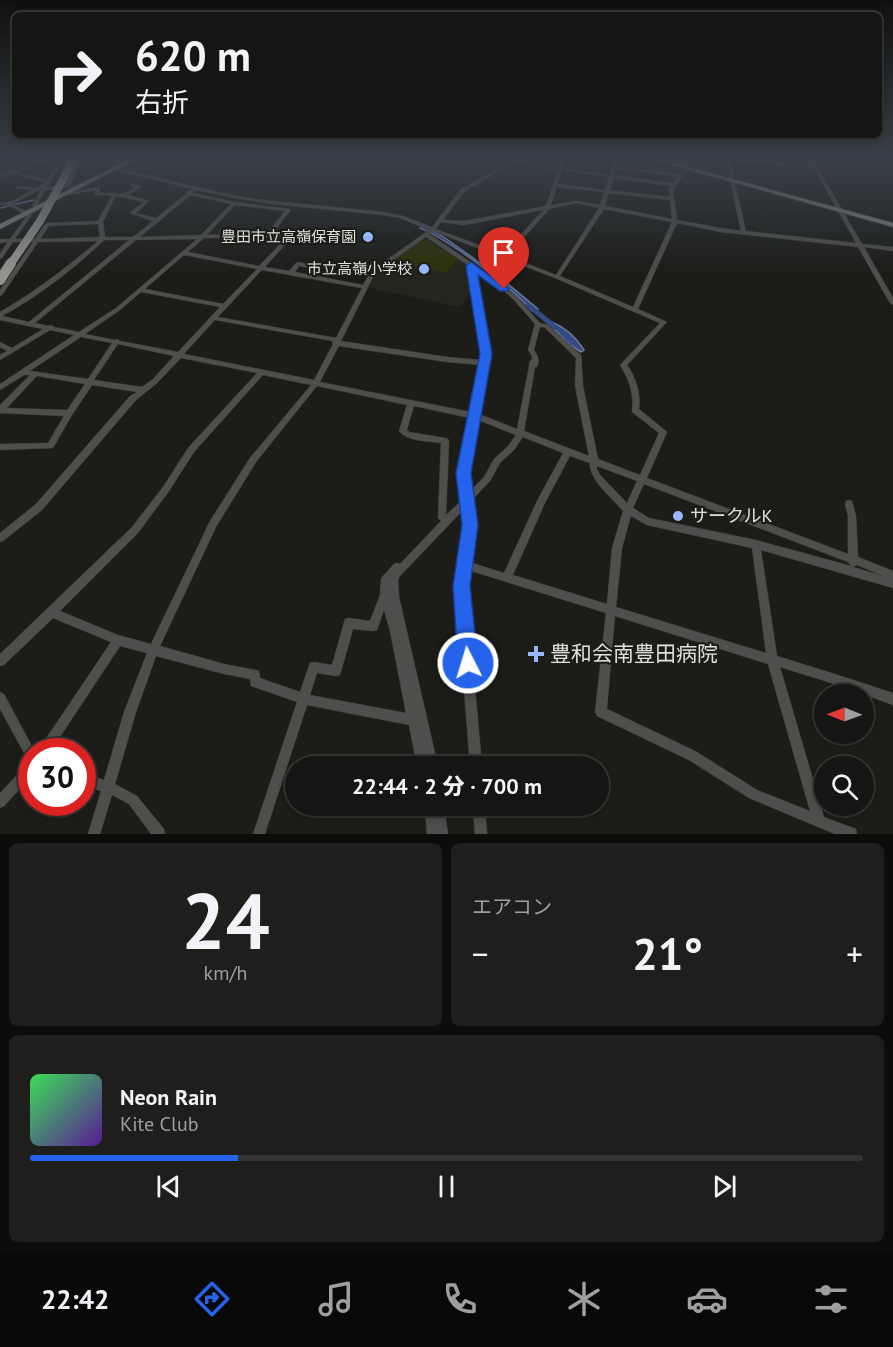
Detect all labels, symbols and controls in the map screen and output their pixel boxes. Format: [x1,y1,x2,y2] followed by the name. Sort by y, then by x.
[135,28,251,83] text: 620 m
[36,36,114,114] icon: right
[135,85,189,119] text: 右折
[221,227,356,246] place label: 豊田市立高嶺保育園
[478,227,529,289] pin
[361,230,375,244] marker: 豊田市立高嶺保育園
[487,236,520,269] icon: arrive
[307,259,412,278] place label: 市立高嶺小学校
[417,262,431,276] marker: 市立高嶺小学校
[690,504,772,527] place label: サークルK
[671,509,685,523] marker: サークルK
[436,631,500,695] position arrow
[550,640,718,667] place label: 豊和会南豊田病院
[527,645,545,663] marker: 豊和会南豊田病院
[814,684,874,744] north arrow
[814,684,874,816] map controls
[18,738,96,816] speed limit sign: 30
[814,756,874,816] button: search
[352,772,542,800] text: 22:44 · 2 分 · 700 m
[181,870,270,971] text: 24
[472,894,552,920] text: エアコン
[632,924,703,982] text: 21°
[472,932,489,975] text: −
[846,932,863,975] text: +
[204,960,247,986] text: km/h
[120,1083,217,1111] text: Neon Rain
[120,1111,198,1137] text: Kite Club
[152,1170,185,1203] icon: previous
[430,1170,463,1203] icon: pause
[708,1170,741,1203] icon: next
[191,1278,233,1320] icon: directions
[315,1278,357,1320] icon: music
[439,1278,481,1320] icon: phone
[563,1278,605,1320] icon: climate
[686,1278,728,1320] icon: car
[810,1278,852,1320] icon: filters
[41,1282,109,1316] text: 22:42

